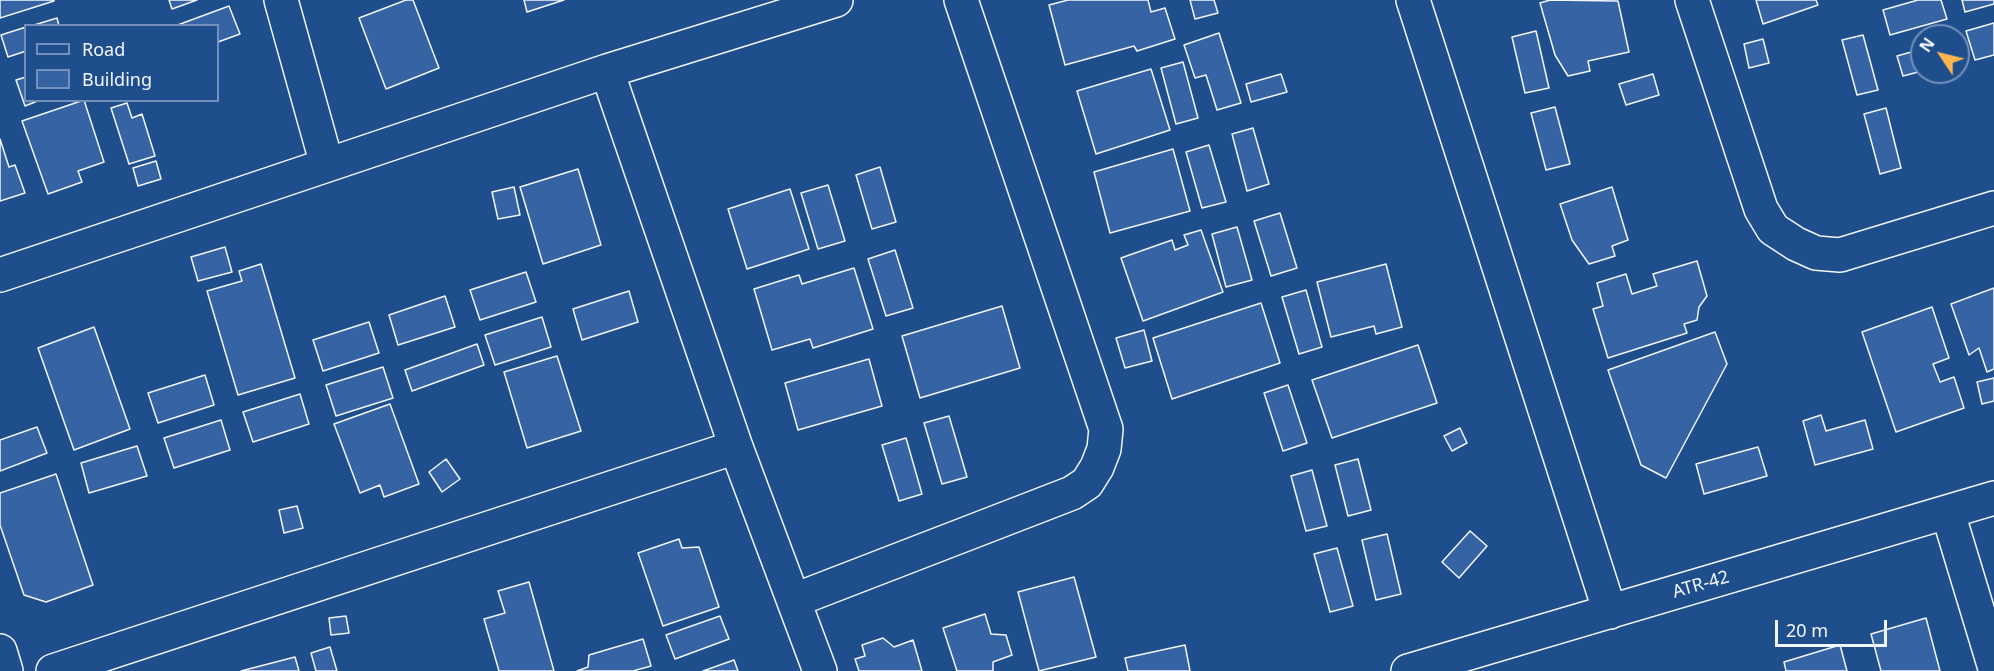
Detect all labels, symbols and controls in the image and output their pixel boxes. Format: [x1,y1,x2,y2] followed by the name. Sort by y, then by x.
[24,24,219,102] legend
[1910,24,1970,84] north arrow
[1914,33,1940,56] text: N
[82,37,125,61] text: Road
[82,67,152,91] text: Building
[1670,567,1732,603] street label: ATR-42
[1778,608,1890,646] scale bar
[1786,618,1828,642] text: 20 m

